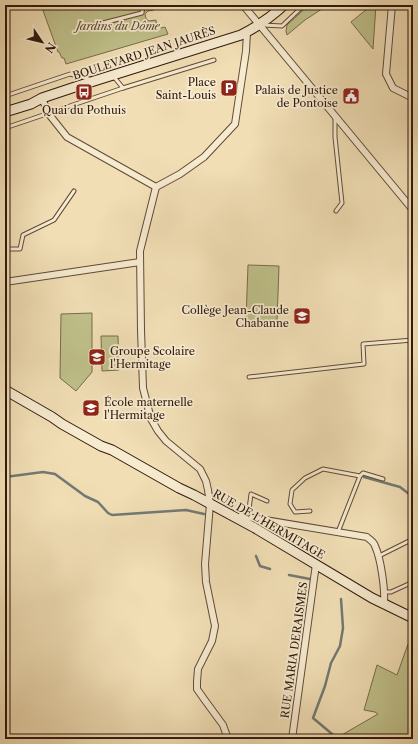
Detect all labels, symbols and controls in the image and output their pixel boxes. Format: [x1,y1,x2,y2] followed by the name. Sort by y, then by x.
[73,19,161,33] park label: Jardins du Dôme
[22,22,62,62] north arrow
[71,23,217,83] street label: BOULEVARD JEAN JAURÈS
[41,40,59,56] text: N
[156,75,216,102] place label: Place Saint-Louis
[219,78,239,98] parking icon: Place Saint-Louis
[74,82,94,102] bus stop icon: Quai du Pothuis
[255,83,338,110] place label: Palais de Justice de Pontoise
[341,86,361,106] public building icon: Palais de Justice de Pontoise
[42,103,126,117] place label: Quai du Pothuis
[181,303,289,330] place label: Collège Jean-Claude Chabanne
[292,306,312,326] school or university icon: Collège Jean-Claude Chabanne
[110,344,195,371] place label: Groupe Scolaire l'Hermitage
[87,347,107,367] school or university icon: Groupe Scolaire l'Hermitage
[104,395,193,422] place label: École maternelle l'Hermitage
[81,398,101,418] school or university icon: École maternelle l'Hermitage
[211,486,328,562] street label: RUE DE L'HERMITAGE
[277,581,311,719] street label: RUE MARIA DERAISMES

